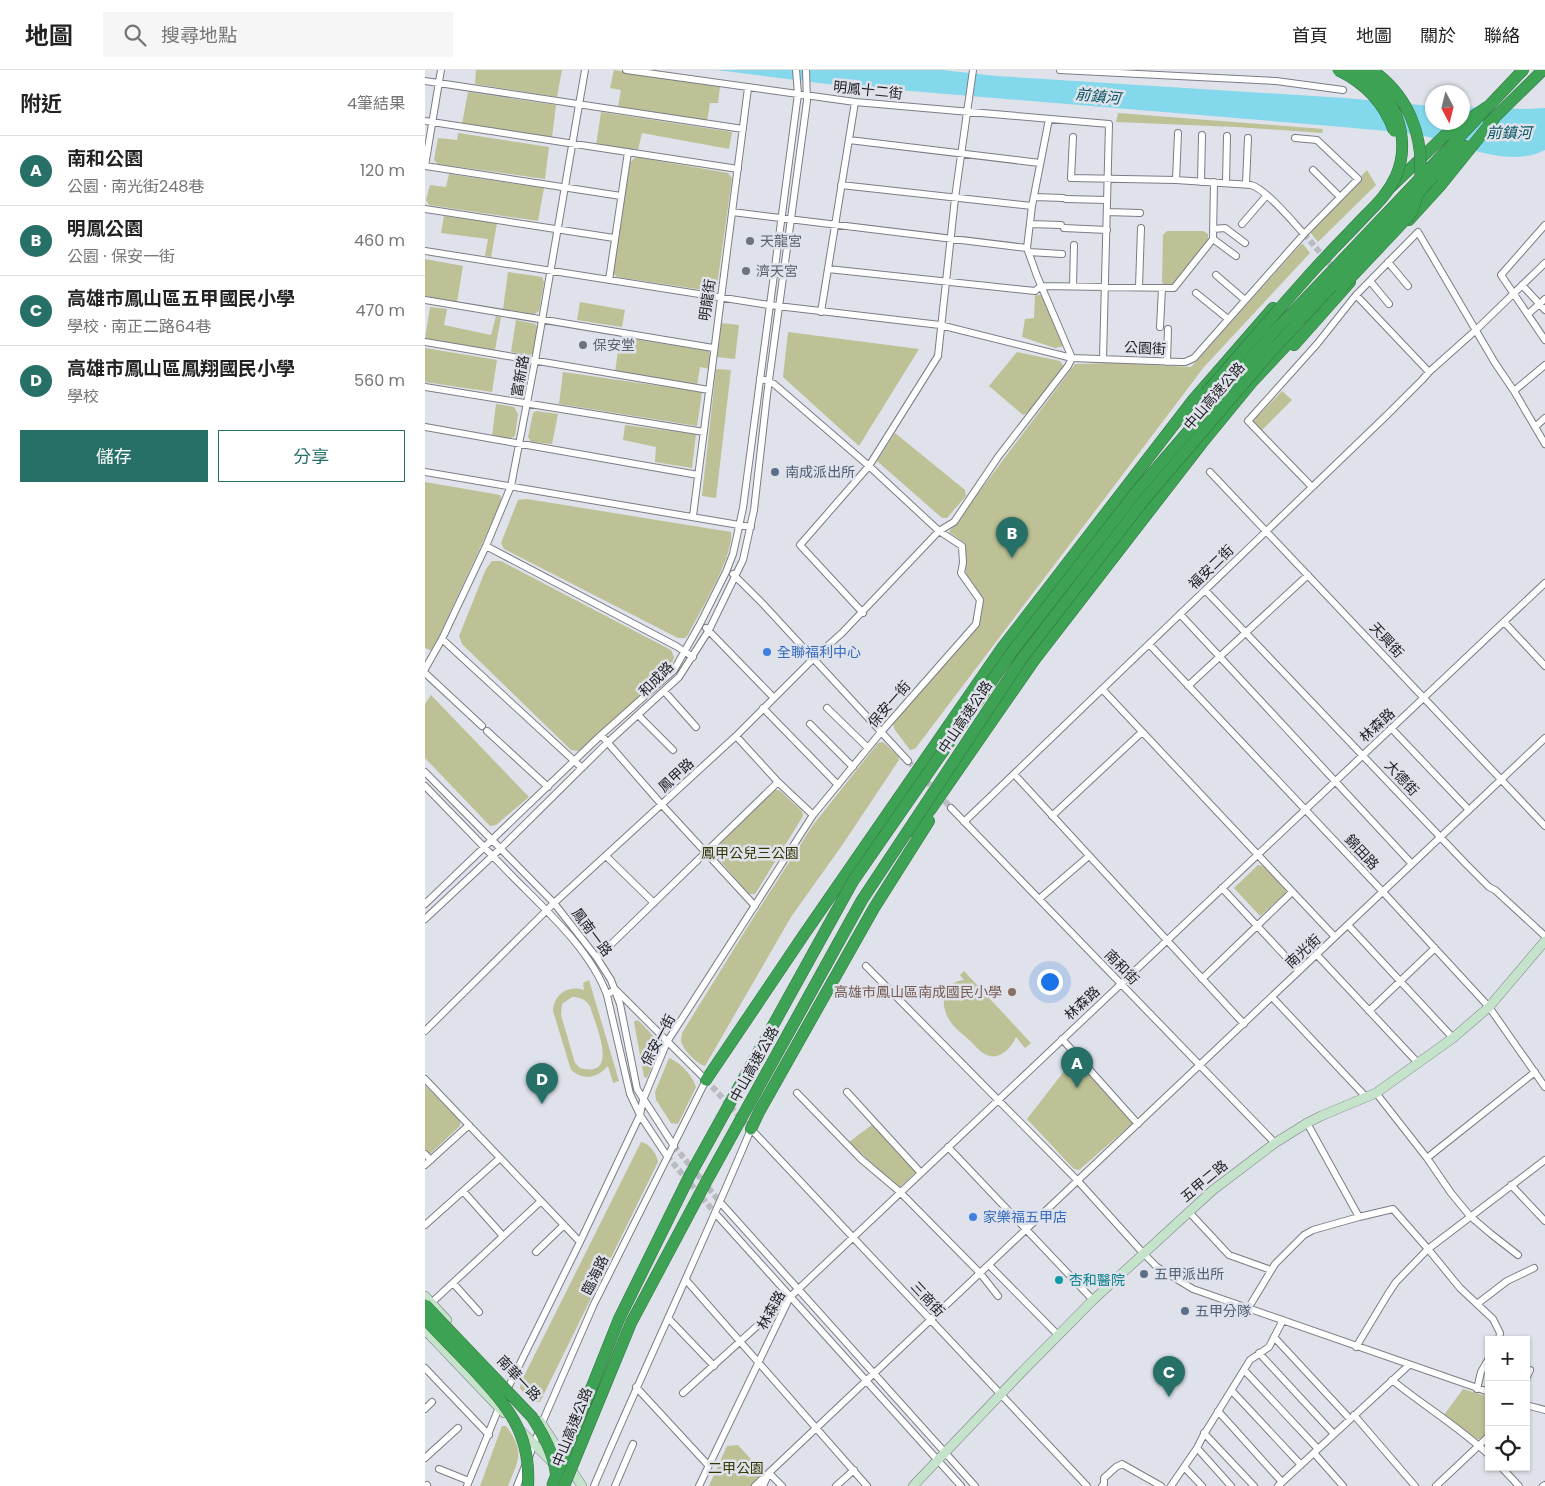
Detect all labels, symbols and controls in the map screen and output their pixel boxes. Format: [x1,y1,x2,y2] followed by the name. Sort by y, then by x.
[103,12,453,57] search box
[25,19,73,52] text: 地圖
[121,21,149,49] icon: search
[161,22,237,49] text: 搜尋地點
[1292,23,1328,48] text: 首頁
[1356,23,1392,48] text: 地圖
[1420,23,1456,48] text: 關於
[1484,23,1520,48] text: 聯絡
[832,76,904,104] street label: 明鳳十二街
[1075,83,1124,109] water label: 前鎮河
[1425,85,1470,130] north arrow
[20,89,62,118] text: 附近
[347,92,405,115] text: 4筆結果
[1486,122,1534,143] water label: 前鎮河
[67,145,143,172] text: 南和公園
[30,159,42,182] text: A
[360,159,405,182] text: 120 m
[67,175,204,198] text: 公園 · 南光街248巷
[67,215,143,242] text: 明鳳公園
[31,229,41,252] text: B
[354,229,405,252] text: 460 m
[760,231,802,251] place label: 天龍宮
[744,235,756,247] marker: 天龍宮
[67,245,175,268] text: 公園 · 保安一街
[756,261,798,281] place label: 濟天宮
[740,265,752,277] marker: 濟天宮
[694,278,720,322] street label: 明龍街
[67,285,295,312] text: 高雄市鳳山區五甲國民小學
[30,299,42,322] text: C
[355,299,405,322] text: 470 m
[67,315,211,338] text: 學校 · 南正二路64巷
[593,335,635,355] place label: 保安堂
[1124,337,1166,359] street label: 公園街
[577,339,589,351] marker: 保安堂
[507,354,533,398] street label: 富新路
[67,355,295,382] text: 高雄市鳳山區鳳翔國民小學
[1179,358,1249,434] street label: 中山高速公路
[30,369,42,392] text: D
[354,369,405,392] text: 560 m
[67,385,99,408] text: 學校
[20,430,208,482] button: 儲存
[218,430,405,482] button: 分享
[785,462,855,482] place label: 南成派出所
[769,466,781,478] marker: 南成派出所
[996,517,1028,558] pin: B
[1184,540,1238,594] street label: 福安二街
[1365,618,1409,662] street label: 天興街
[777,642,861,662] place label: 全聯福利中心
[761,646,773,658] marker: 全聯福利中心
[634,657,678,701] street label: 和成路
[863,676,915,732] street label: 保安一街
[933,677,997,757] street label: 中山高速公路
[1355,703,1399,747] street label: 林森路
[654,753,698,797] street label: 鳳甲路
[1380,756,1424,800] street label: 大德街
[1340,830,1384,874] street label: 錦田路
[701,843,799,863] park label: 鳳甲公兒三公園
[567,904,617,960] street label: 鳳南一路
[1281,929,1325,973] street label: 南光街
[1100,945,1144,989] street label: 南和街
[1037,969,1063,995] your location
[1060,981,1104,1025] street label: 林森路
[834,982,1002,1002] place label: 高雄市鳳山區南成國民小學
[1006,986,1018,998] marker: 高雄市鳳山區南成國民小學
[636,1011,680,1069] street label: 保安一街
[725,1022,783,1106] street label: 中山高速公路
[1061,1047,1093,1088] pin: A
[526,1063,558,1104] pin: D
[1176,1155,1232,1207] street label: 五甲二路
[983,1207,1067,1227] place label: 家樂福五甲店
[967,1211,979,1223] marker: 家樂福五甲店
[577,1252,613,1298] street label: 臨海路
[1154,1264,1224,1284] place label: 五甲派出所
[1138,1268,1150,1280] marker: 五甲派出所
[1069,1270,1125,1290] place label: 杏和醫院
[1053,1274,1065,1286] marker: 杏和醫院
[906,1277,950,1321] street label: 三商街
[752,1287,790,1333] street label: 林森路
[1195,1301,1251,1321] place label: 五甲分隊
[1179,1305,1191,1317] marker: 五甲分隊
[1485,1336,1530,1471] map controls
[1485,1336,1530,1381] button: +
[493,1351,545,1405] street label: 南華一路
[1153,1356,1185,1397] pin: C
[1485,1381,1530,1426] button: −
[547,1384,597,1470] street label: 中山高速公路
[1485,1426,1530,1471] button: locate
[708,1458,764,1478] park label: 二甲公園

